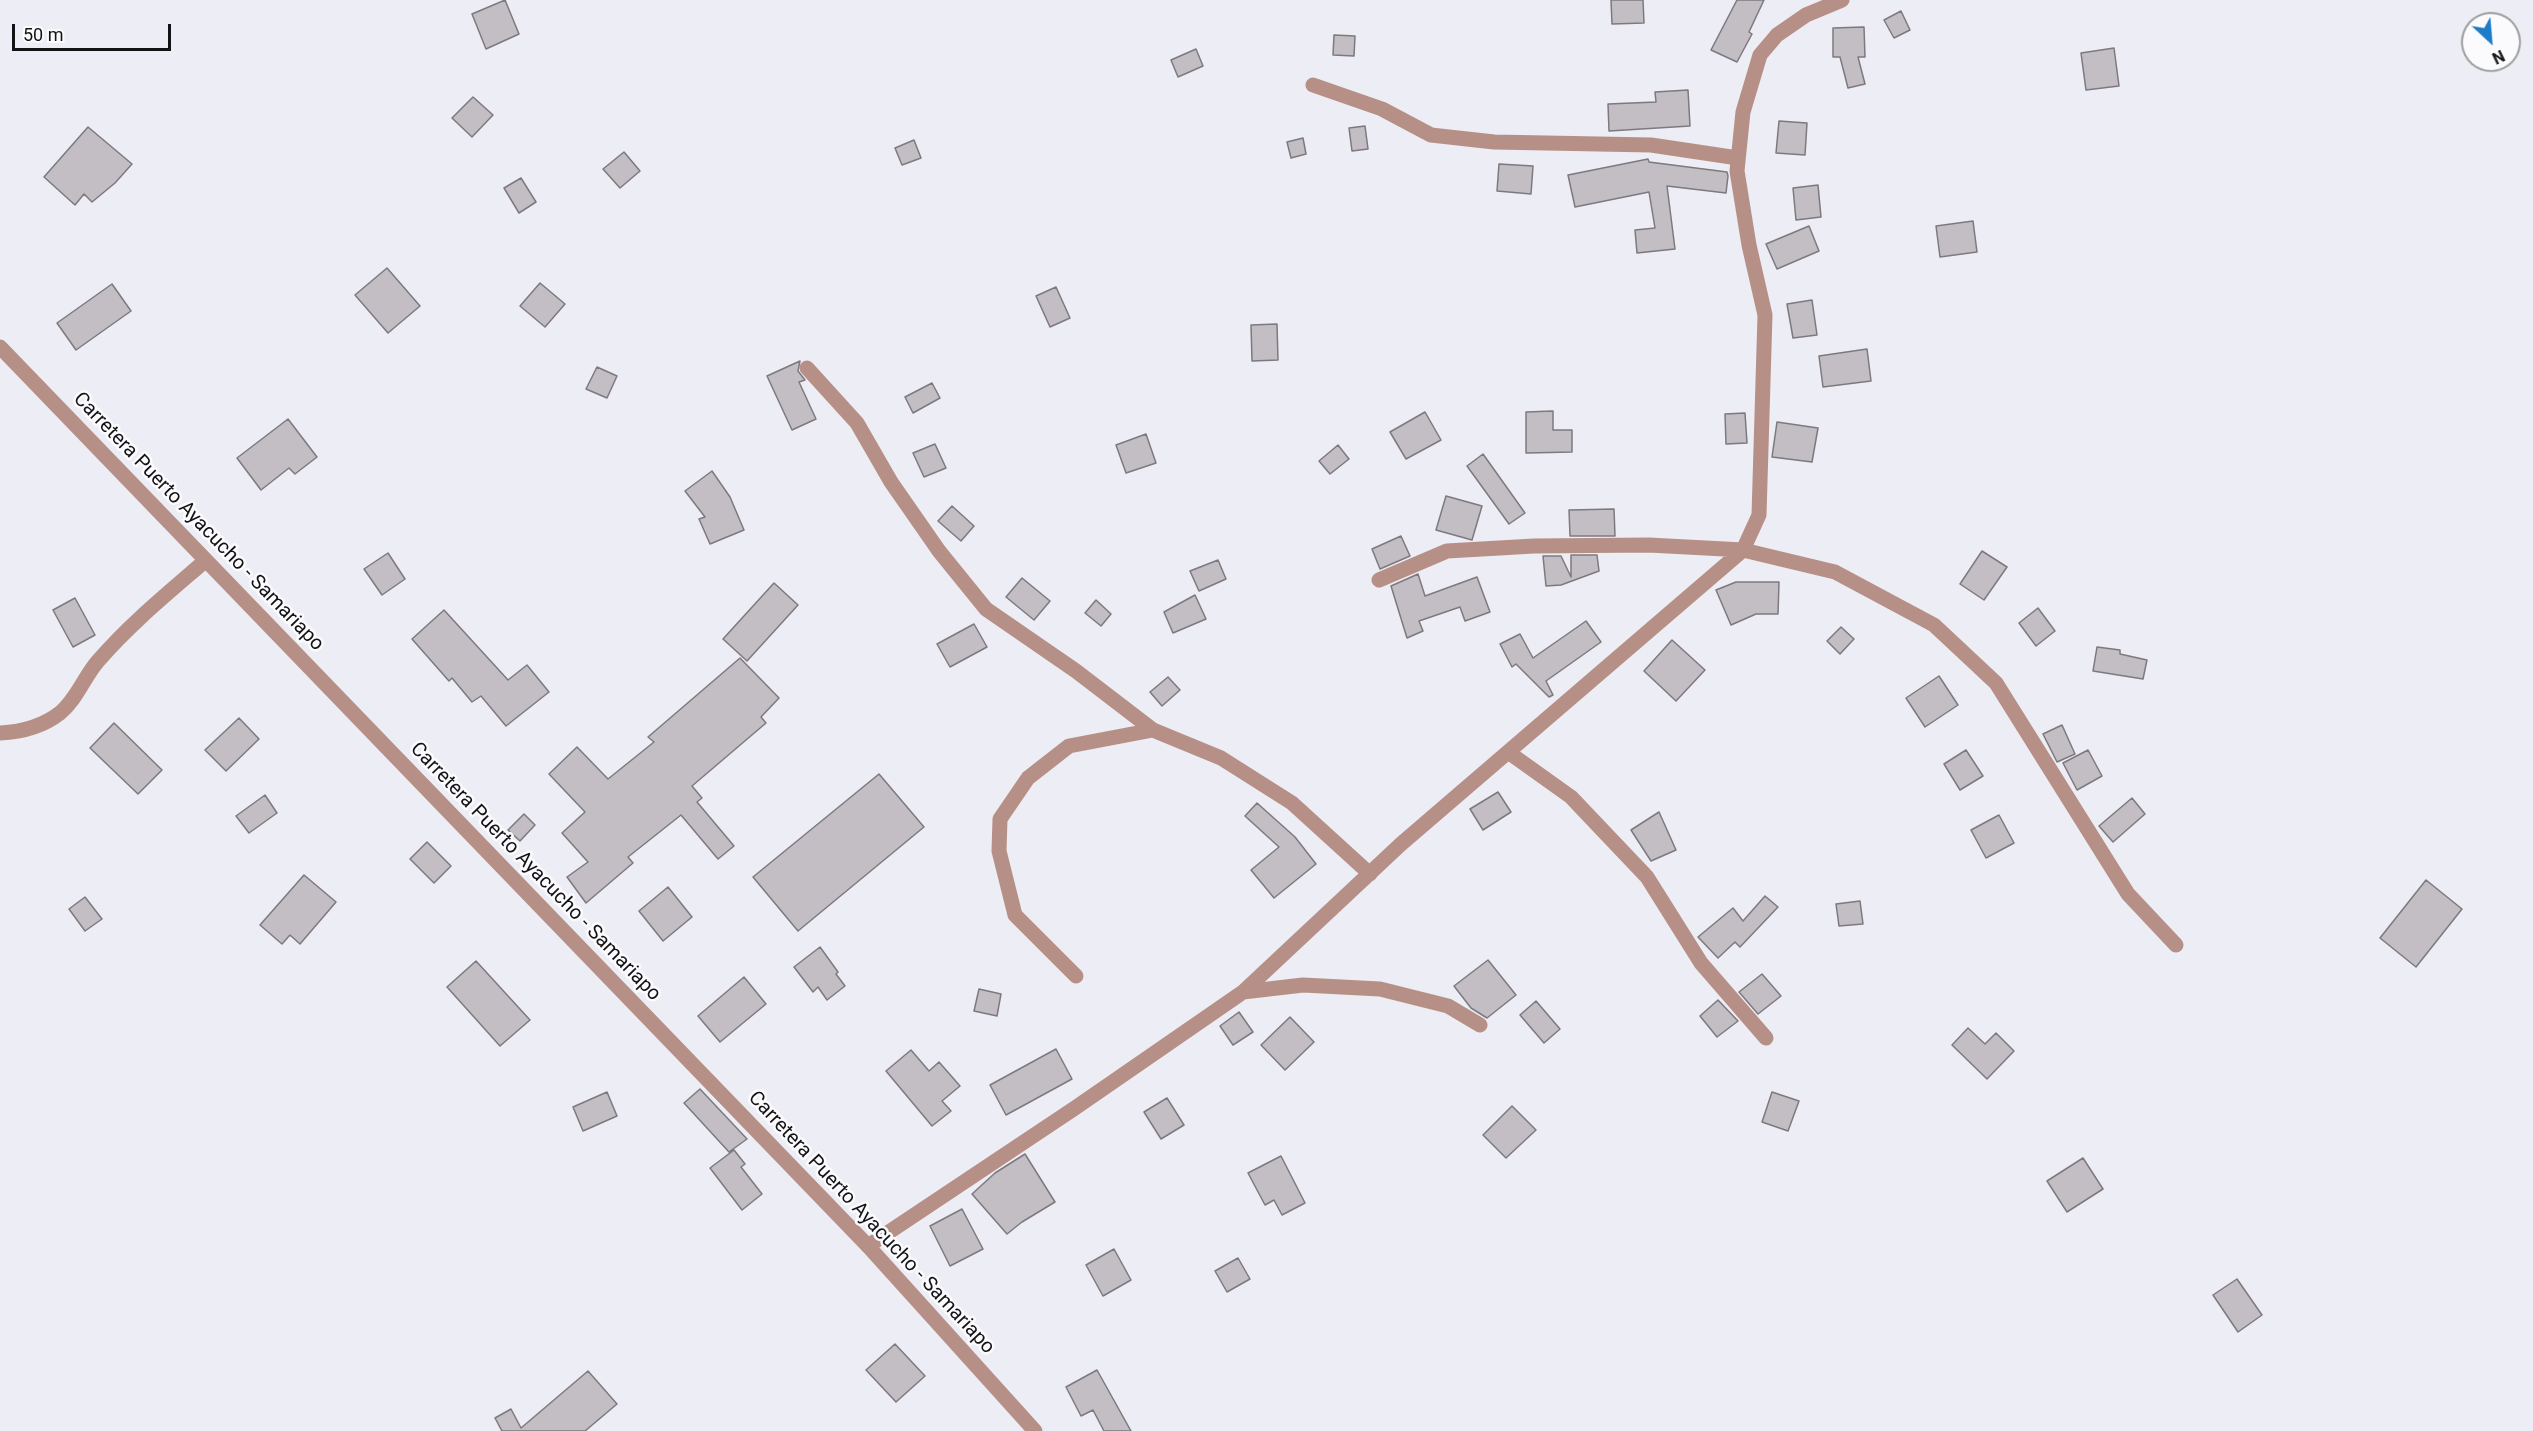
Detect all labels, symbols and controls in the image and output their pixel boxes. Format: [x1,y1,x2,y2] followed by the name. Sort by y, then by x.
[15,12,174,50] scale bar
[2461,12,2521,72] north arrow
[23,24,63,45] text: 50 m
[2489,46,2507,68] text: N
[68,388,328,656] street label: Carretera Puerto Ayacucho - Samariapo
[405,738,665,1006] street label: Carretera Puerto Ayacucho - Samariapo
[743,1087,999,1359] street label: Carretera Puerto Ayacucho - Samariapo

